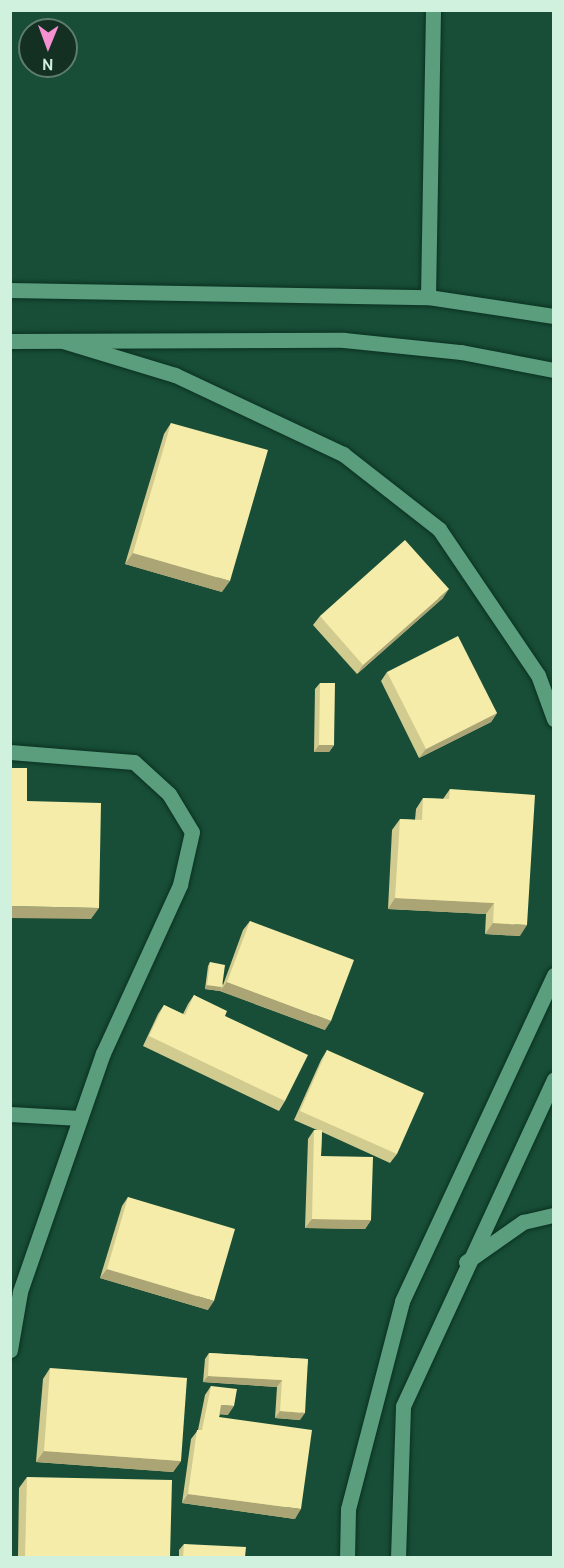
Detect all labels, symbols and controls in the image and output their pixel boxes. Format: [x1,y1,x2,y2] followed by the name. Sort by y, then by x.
[18,18,78,78] north arrow
[42,55,54,74] text: N

